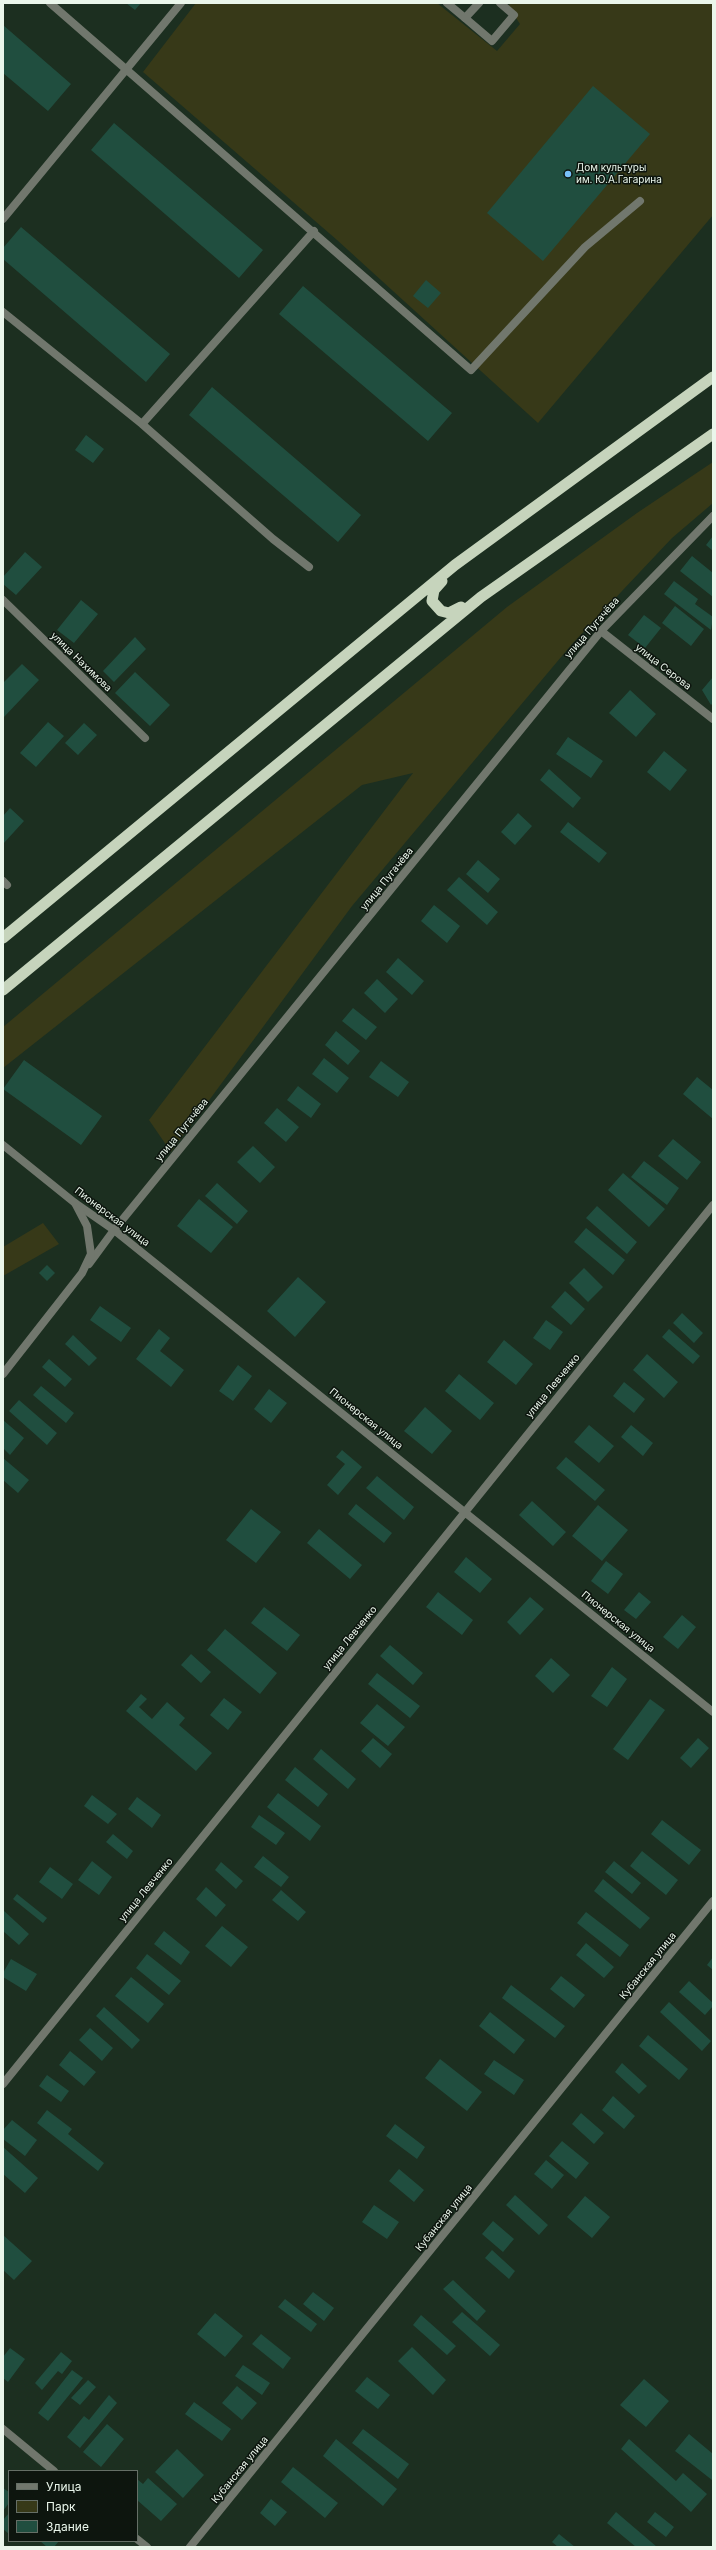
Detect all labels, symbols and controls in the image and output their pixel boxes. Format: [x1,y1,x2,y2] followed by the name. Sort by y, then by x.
[576,162,662,186] place label: Дом культуры им. Ю.А.Гагарина
[563,169,573,179] marker: Дом культуры им. Ю.А.Гагарина
[562,595,622,661] street label: улица Пугачёва
[48,630,114,694] street label: улица Нахимова
[633,641,693,693] street label: улица Серова
[358,845,416,913] street label: улица Пугачёва
[153,1096,211,1164] street label: улица Пугачёва
[72,1185,152,1249] street label: Пионерская улица
[524,1352,582,1420] street label: улица Левченко
[327,1386,405,1452] street label: Пионерская улица
[579,1589,657,1655] street label: Пионерская улица
[321,1604,379,1672] street label: улица Левченко
[117,1856,175,1924] street label: улица Левченко
[617,1930,679,2002] street label: Кубанская улица
[413,2182,475,2254] street label: Кубанская улица
[209,2434,271,2506] street label: Кубанская улица
[8,2470,138,2542] legend
[46,2479,81,2494] text: Улица
[46,2499,76,2514] text: Парк
[46,2519,89,2534] text: Здание

